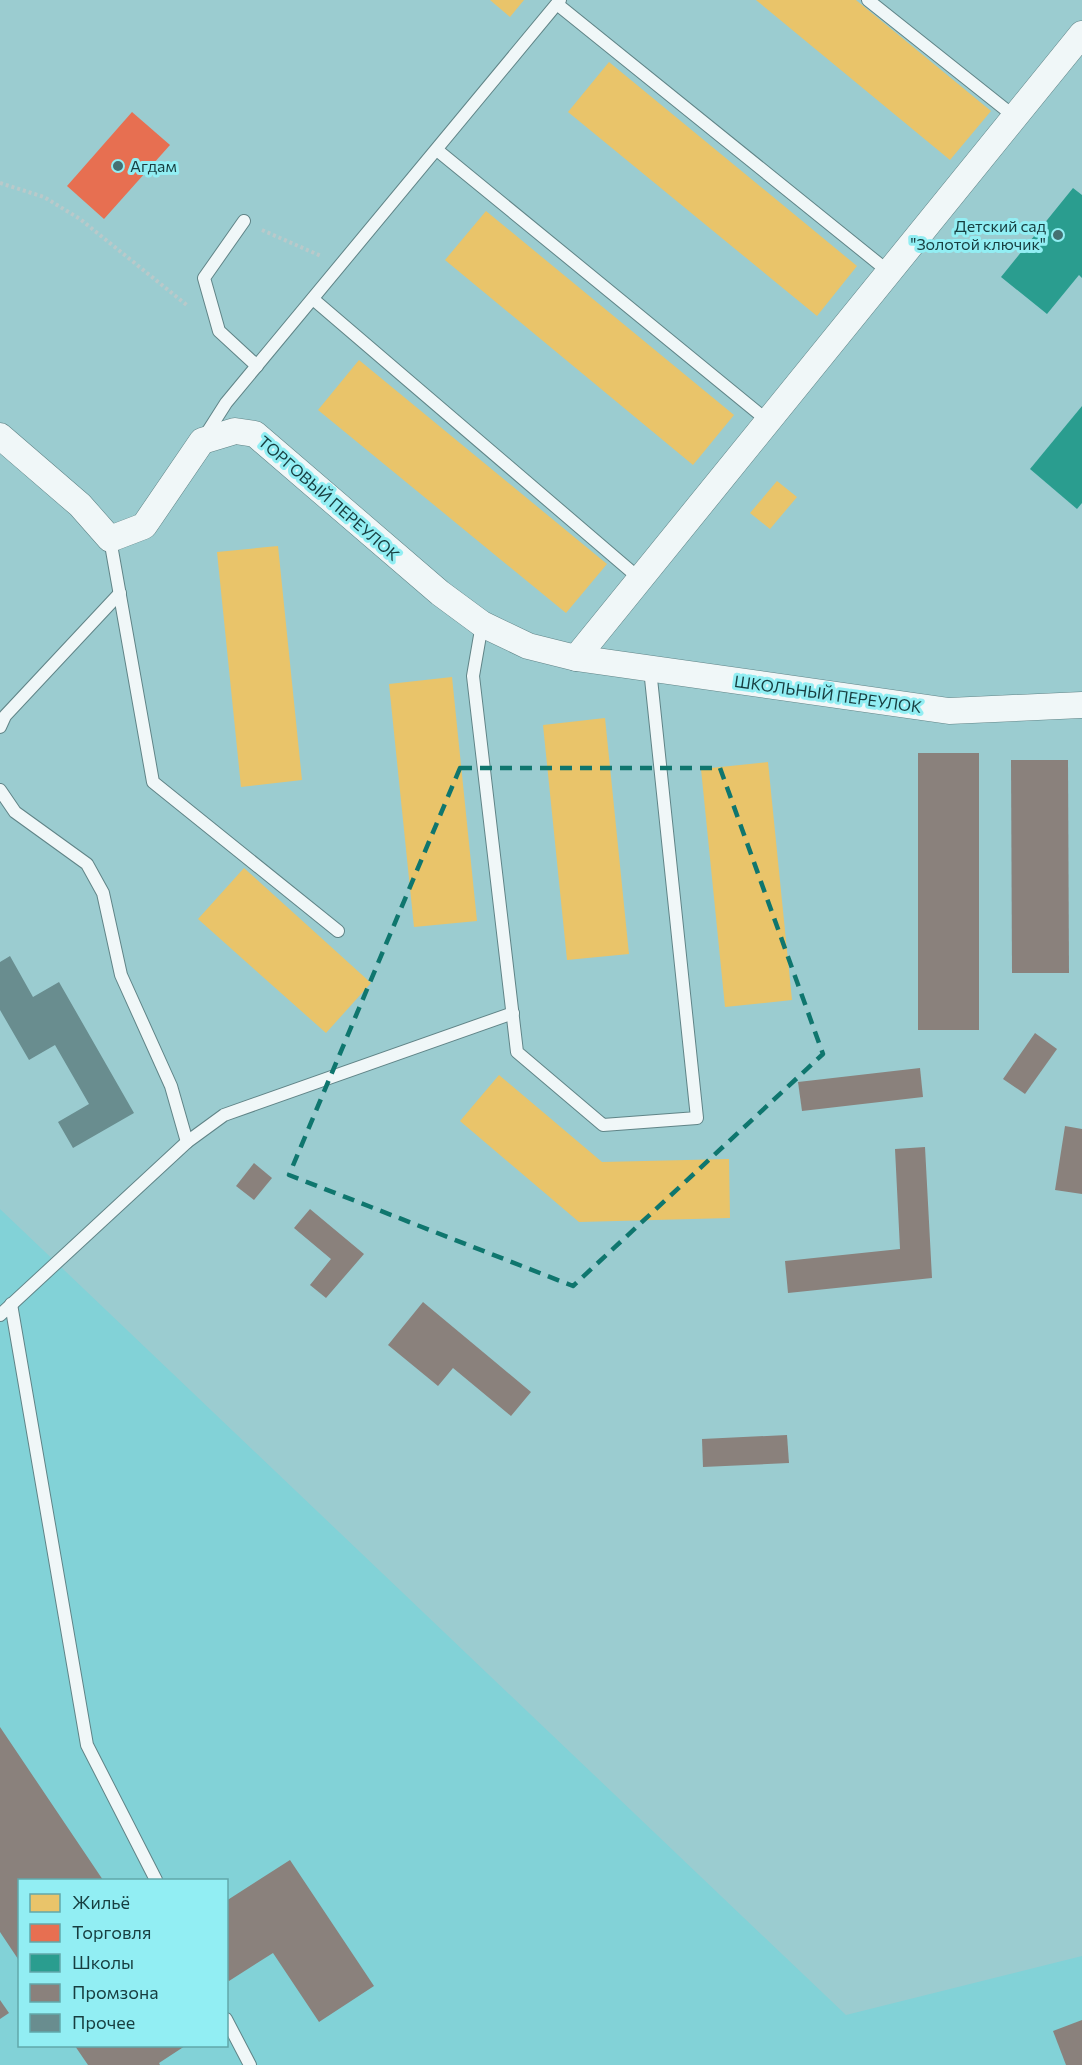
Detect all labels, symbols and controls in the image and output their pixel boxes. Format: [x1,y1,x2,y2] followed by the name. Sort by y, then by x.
[130,156,177,175] place label: Агдам
[111,159,125,173] marker: Агдам
[910,216,1047,253] place label: Детский сад "Золотой ключик"
[1051,228,1065,242] marker: Детский сад "Золотой ключик"
[255,431,404,564] street label: ТОРГОВЫЙ ПЕРЕУЛОК
[733,671,923,716] street label: ШКОЛЬНЫЙ ПЕРЕУЛОК
[18,1879,228,2047] legend
[72,1891,130,1913] text: Жильё
[72,1921,151,1943] text: Торговля
[72,1951,134,1973] text: Школы
[72,1981,159,2003] text: Промзона
[72,2011,135,2033] text: Прочее

